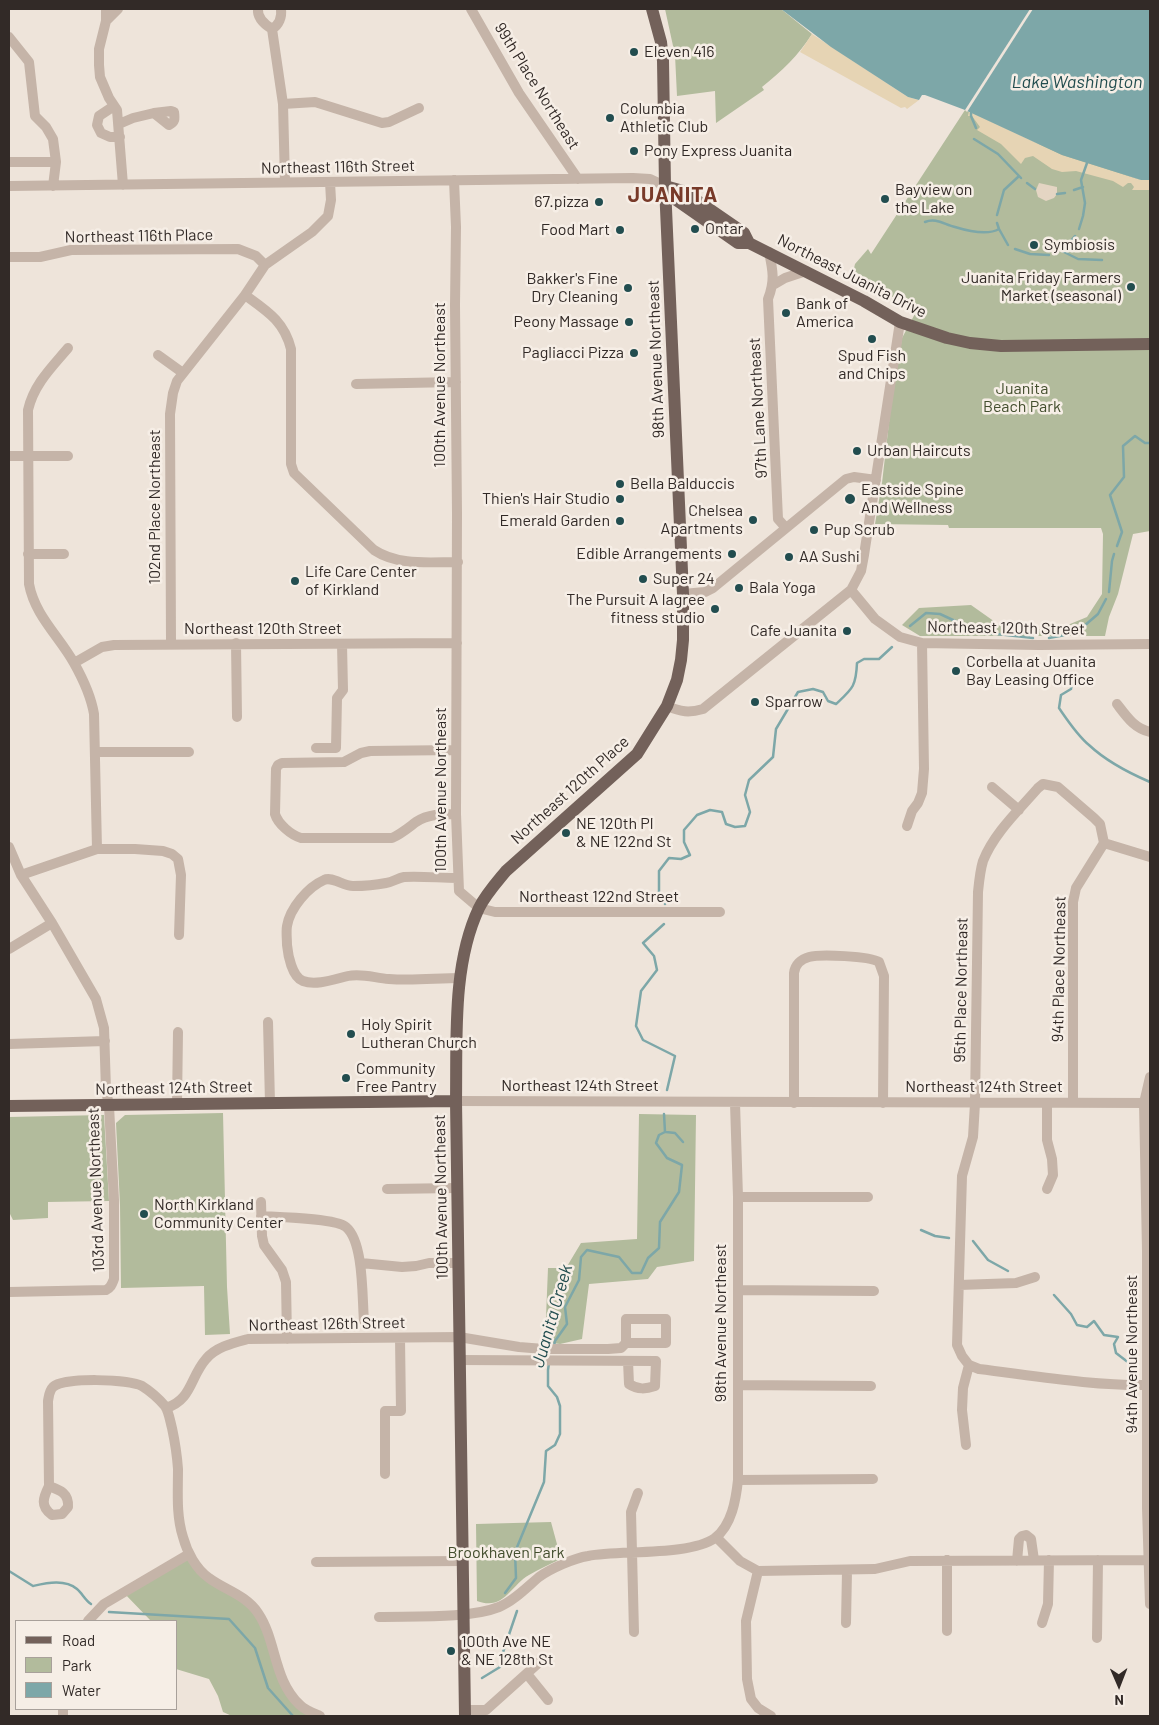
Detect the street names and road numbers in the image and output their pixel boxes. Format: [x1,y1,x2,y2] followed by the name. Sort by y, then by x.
[490,19,584,153] street label: 99th Place Northeast
[261,156,415,178] street label: Northeast 116th Street
[65,225,213,247] street label: Northeast 116th Place
[774,230,930,322] street label: Northeast Juanita Drive
[644,280,668,438] street label: 98th Avenue Northeast
[430,302,450,468] street label: 100th Avenue Northeast
[745,337,771,479] street label: 97th Lane Northeast
[145,429,165,585] street label: 102nd Place Northeast
[927,617,1085,639] street label: Northeast 120th Street
[184,619,342,639] street label: Northeast 120th Street
[431,707,451,873] street label: 100th Avenue Northeast
[507,732,633,848] street label: Northeast 120th Place
[519,887,679,907] street label: Northeast 122nd Street
[1048,896,1070,1042] street label: 94th Place Northeast
[950,917,972,1063] street label: 95th Place Northeast
[501,1076,659,1096] street label: Northeast 124th Street
[95,1077,253,1099] street label: Northeast 124th Street
[905,1077,1063,1097] street label: Northeast 124th Street
[84,1107,108,1273] street label: 103rd Avenue Northeast
[430,1114,452,1280] street label: 100th Avenue Northeast
[711,1244,731,1402] street label: 98th Avenue Northeast
[1122,1275,1142,1433] street label: 94th Avenue Northeast
[248,1313,406,1335] street label: Northeast 126th Street

